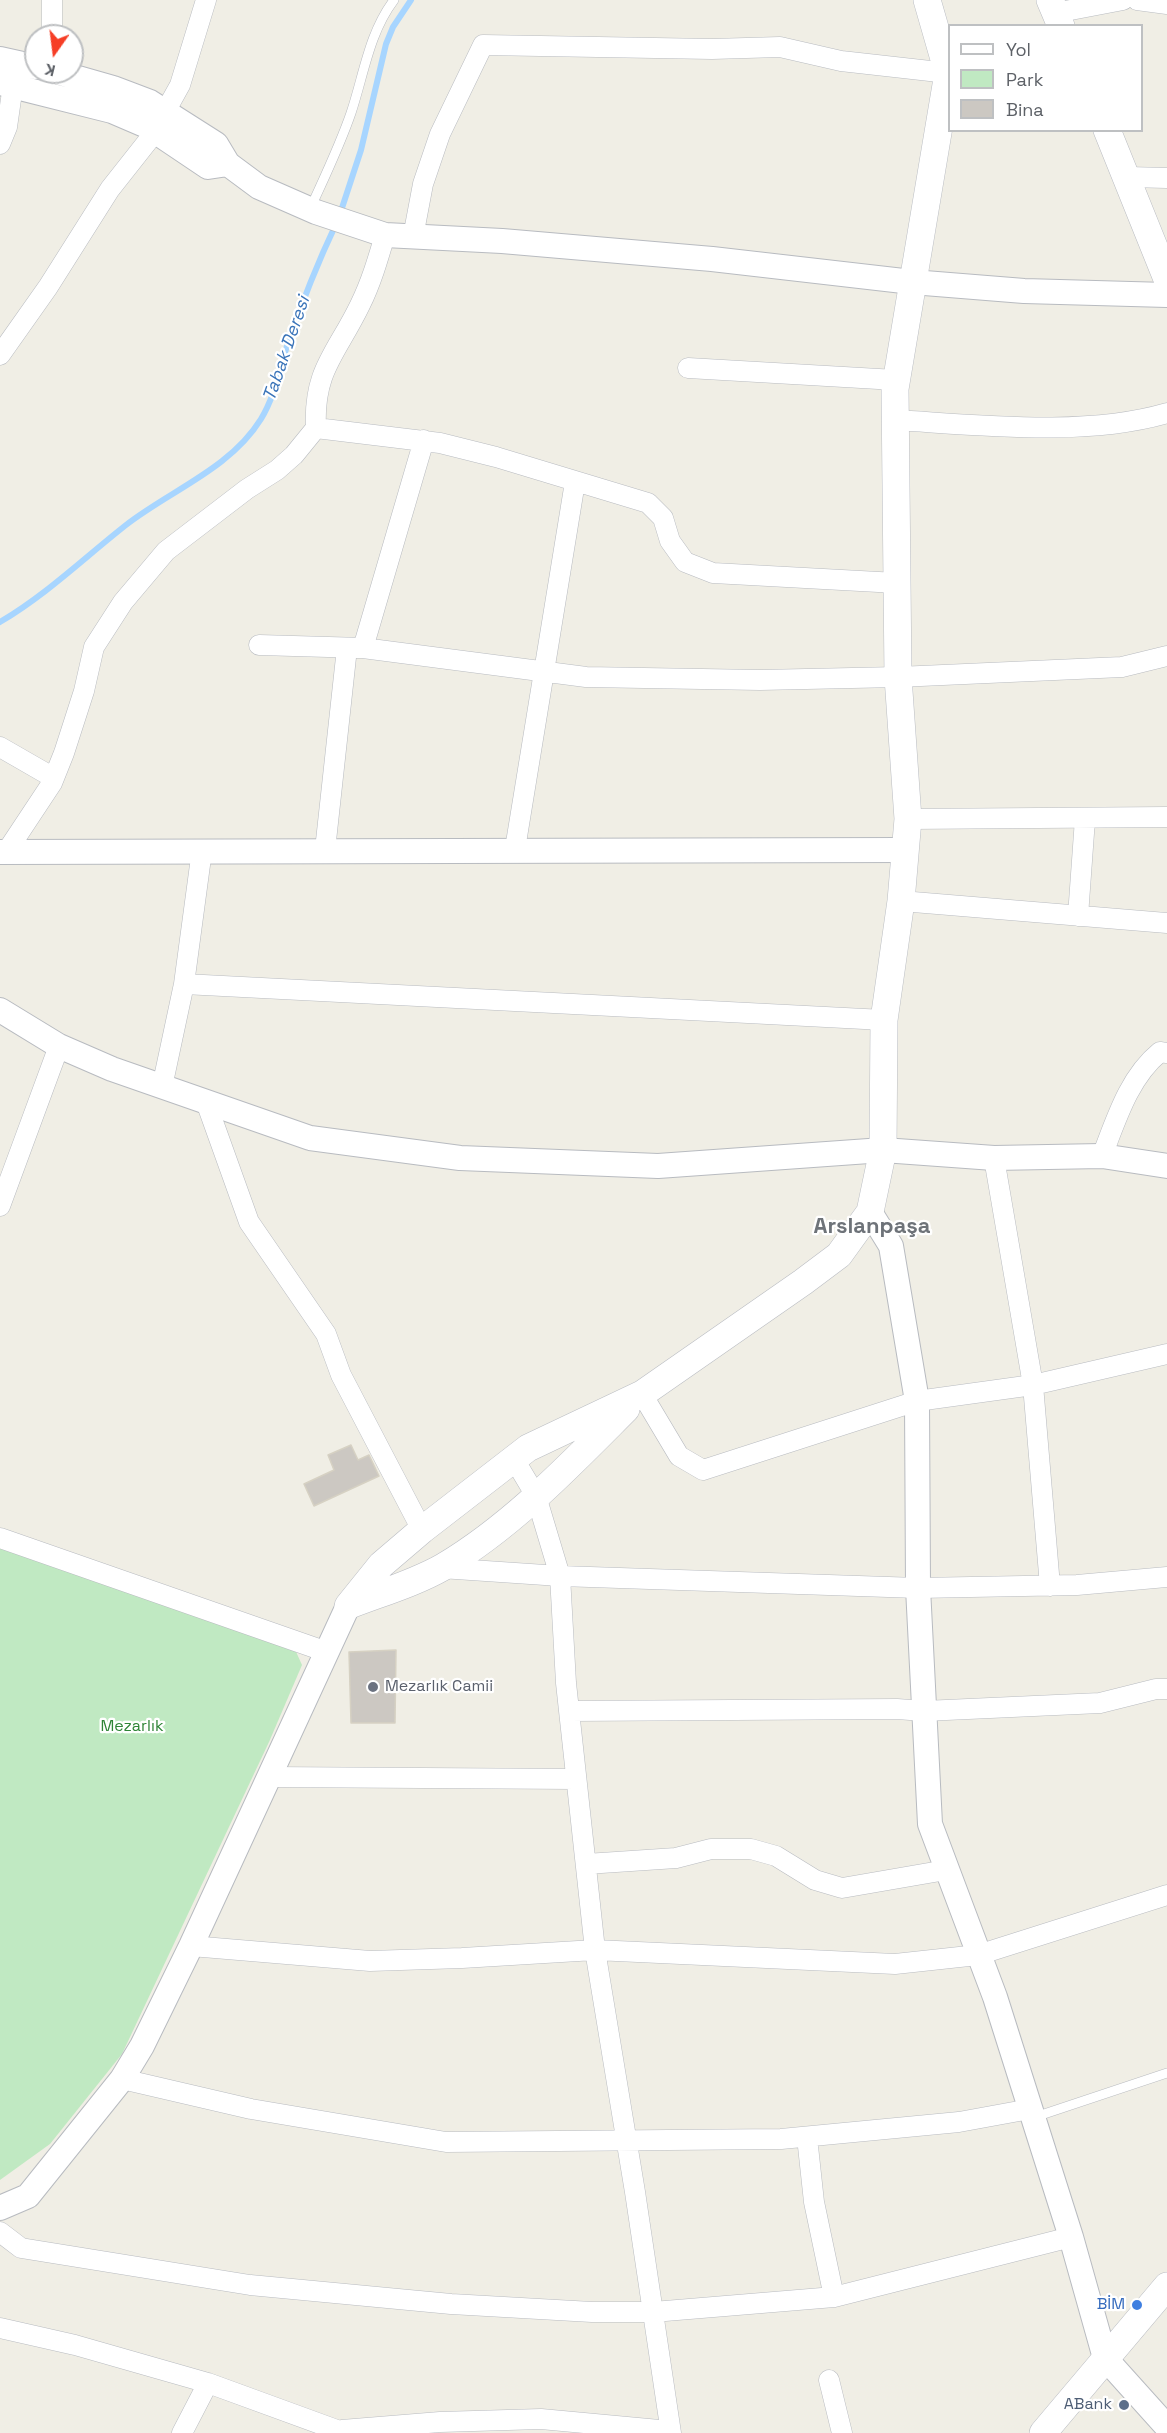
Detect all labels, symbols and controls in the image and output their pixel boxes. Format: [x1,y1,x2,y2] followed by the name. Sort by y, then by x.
[24,24,84,84] north arrow
[948,24,1143,132] legend
[1006,38,1031,61] text: Yol
[43,59,57,81] text: K
[1006,68,1043,91] text: Park
[1006,98,1044,121] text: Bina
[259,294,315,404] water label: Tabak Deresi
[814,1214,930,1240] district label: Arslanpaşa
[385,1677,493,1697] place label: Mezarlık Camii
[366,1680,380,1694] marker: Mezarlık Camii
[101,1717,163,1737] park label: Mezarlık
[1097,2295,1125,2315] place label: BİM
[1130,2298,1144,2312] marker: BİM
[1064,2395,1112,2415] place label: ABank
[1117,2398,1131,2412] marker: ABank

